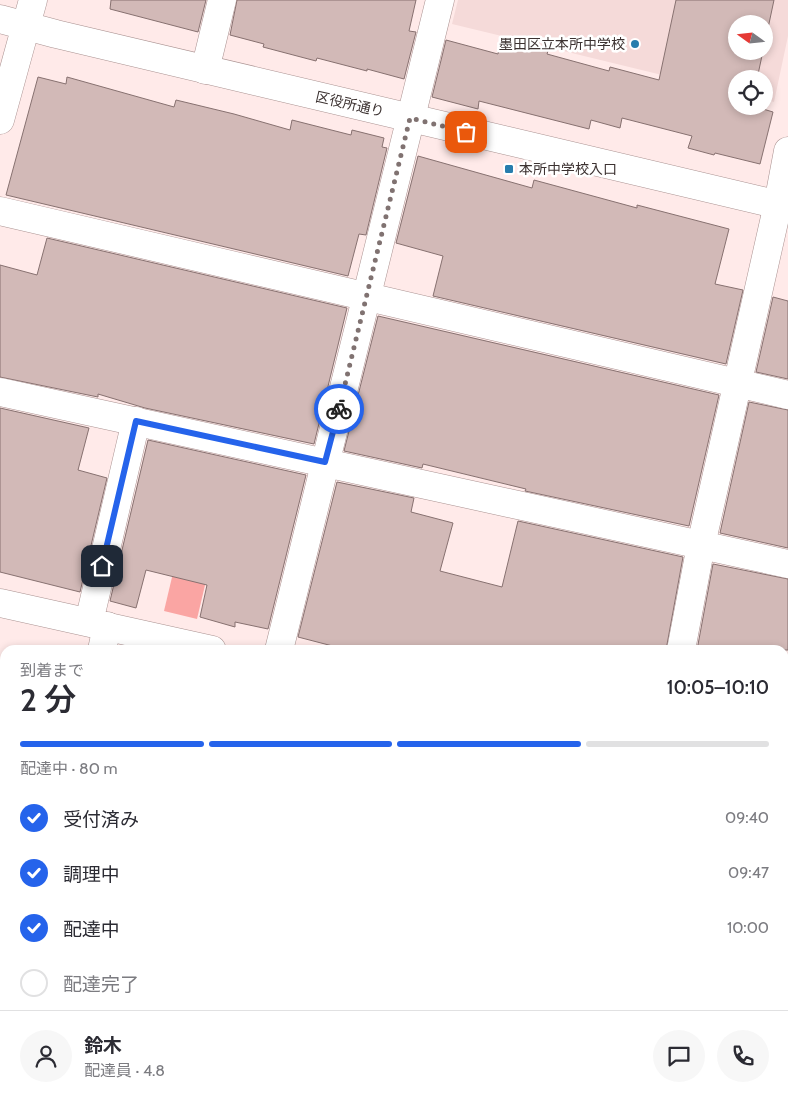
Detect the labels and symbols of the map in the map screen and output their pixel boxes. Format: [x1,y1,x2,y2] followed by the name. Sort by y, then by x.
[728,15,772,60] north arrow
[499,35,625,53] place label: 墨田区立本所中学校
[629,38,641,50] marker: 墨田区立本所中学校
[314,87,386,121] street label: 区役所通り
[445,111,487,153] pin
[519,160,617,178] place label: 本所中学校入口
[503,163,515,175] marker: 本所中学校入口
[314,384,364,434] courier
[81,545,123,587] pin

